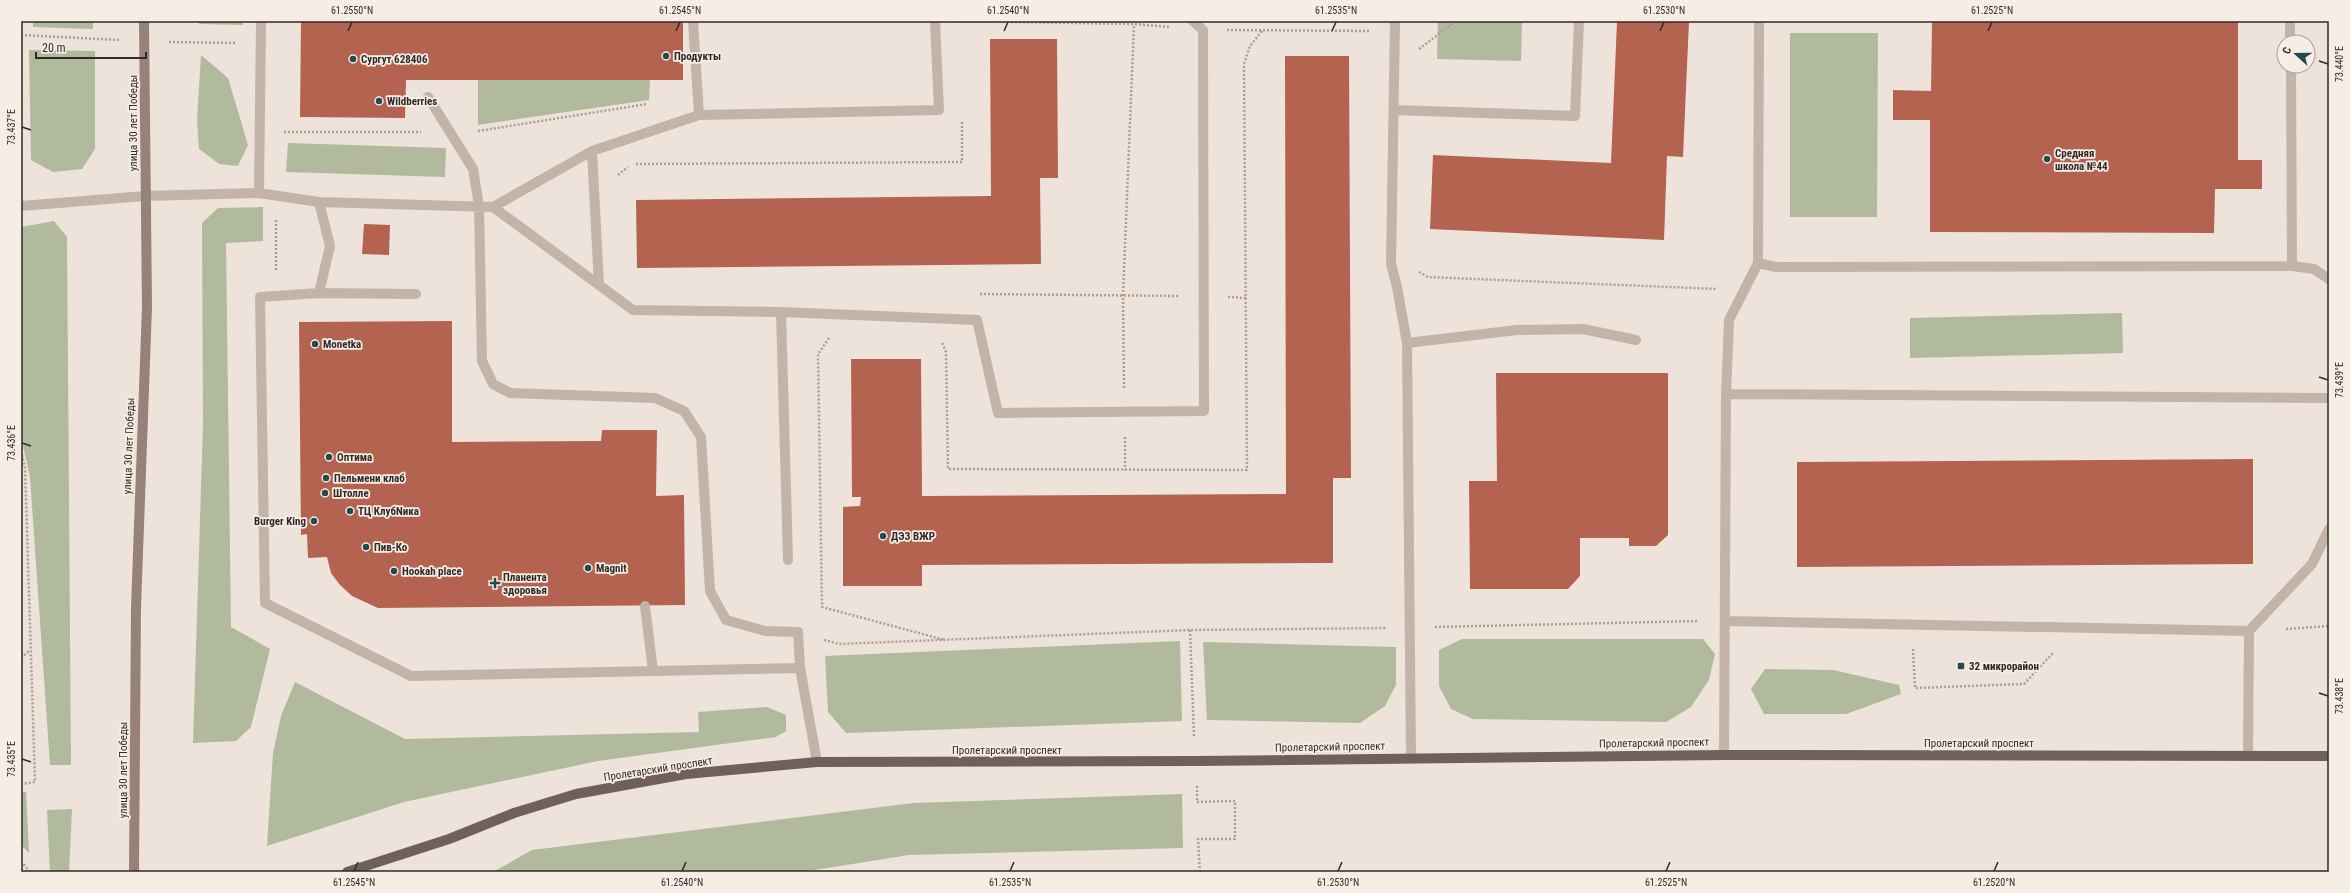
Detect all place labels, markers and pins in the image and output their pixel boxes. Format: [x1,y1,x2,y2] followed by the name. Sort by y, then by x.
[674,50,721,63] place label: Продукты
[661,51,671,61] marker: Продукты
[361,53,428,66] place label: Сургут 628406
[348,54,358,64] marker: Сургут 628406
[387,95,437,108] place label: Wildberries
[374,96,384,106] marker: Wildberries
[2055,147,2108,173] place label: Средняя школа №44
[2042,154,2052,164] marker: Средняя школа №44
[323,338,361,351] place label: Monetka
[310,339,320,349] marker: Monetka
[337,451,372,464] place label: Оптима
[324,452,334,462] marker: Оптима
[334,472,405,485] place label: Пельмени клаб
[321,473,331,483] marker: Пельмени клаб
[333,487,369,500] place label: Штолле
[320,488,330,498] marker: Штолле
[358,505,419,518] place label: ТЦ КлубNика
[345,506,355,516] marker: ТЦ КлубNика
[254,515,306,528] place label: Burger King
[309,516,319,526] marker: Burger King
[891,530,935,543] place label: ДЭЗ ВЖР
[878,531,888,541] marker: ДЭЗ ВЖР
[374,541,408,554] place label: Пив-Ко
[361,542,371,552] marker: Пив-Ко
[596,562,627,575] place label: Magnit
[583,563,593,573] marker: Magnit
[402,565,462,578] place label: Hookah place
[389,566,399,576] marker: Hookah place
[503,571,547,597] place label: Планента здоровья
[490,578,500,588] marker: Планента здоровья
[1969,660,2039,673] place label: 32 микрорайон
[1956,661,1966,671] marker: 32 микрорайон

